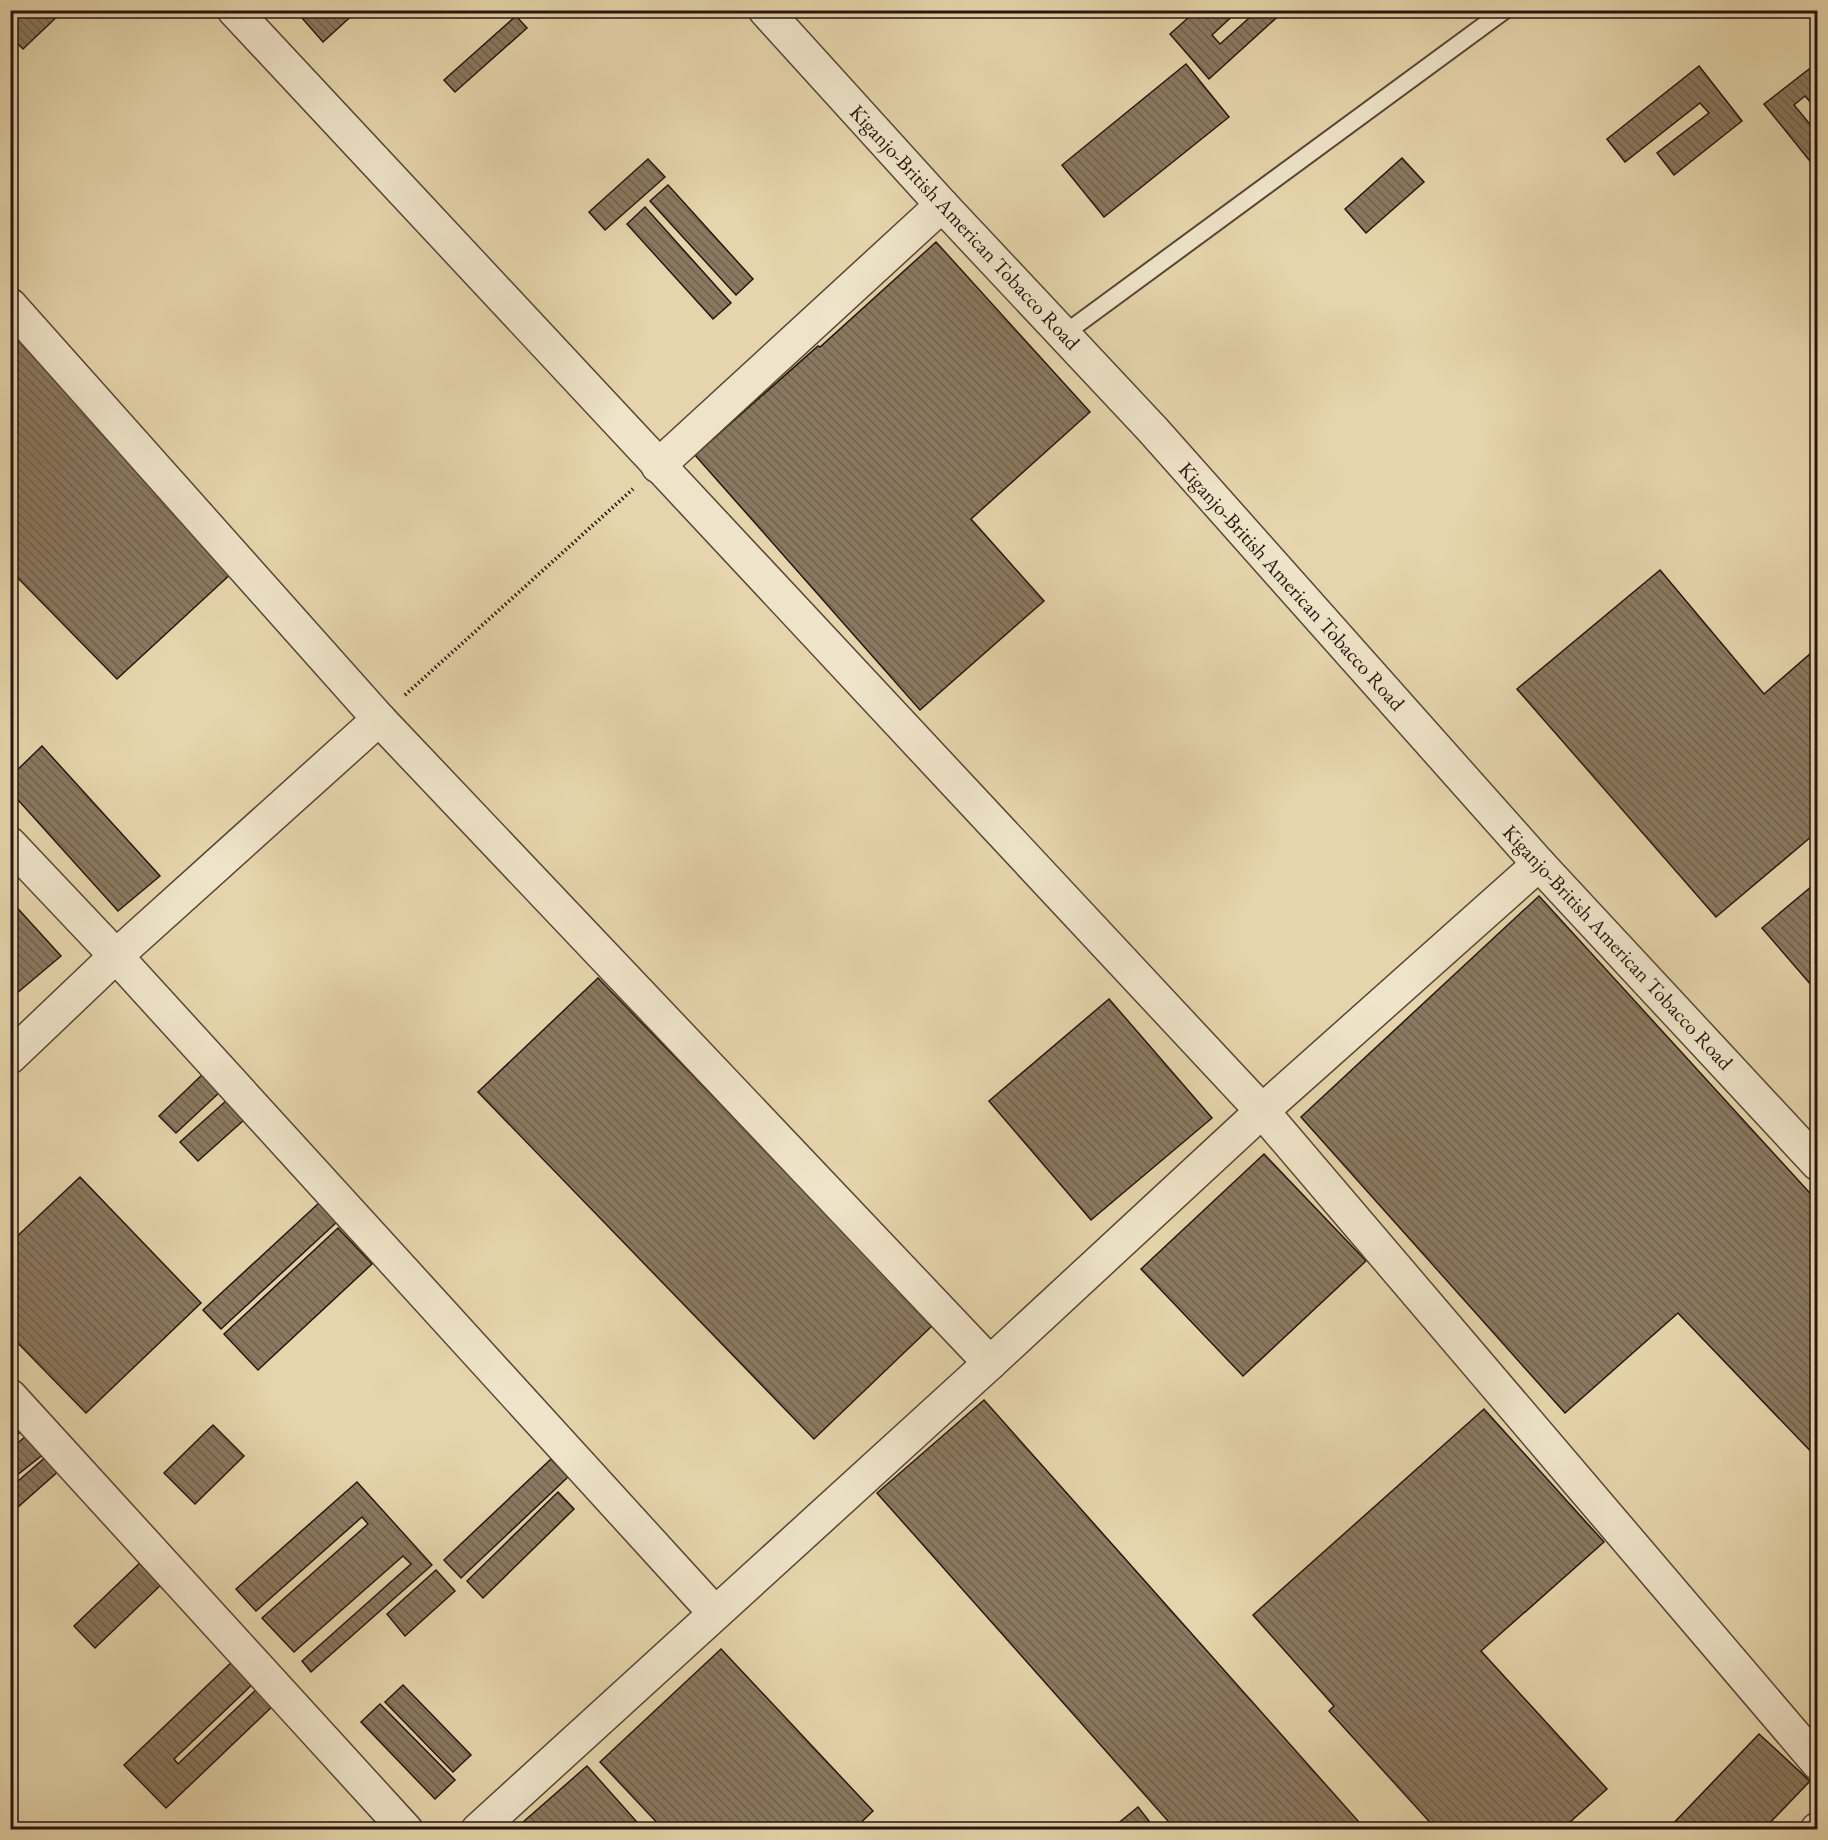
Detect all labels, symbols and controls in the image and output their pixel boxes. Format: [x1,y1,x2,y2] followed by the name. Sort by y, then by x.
[844,99,1086,356] street label: Kiganjo-British American Tobacco Road
[1173,456,1411,716] street label: Kiganjo-British American Tobacco Road
[1497,819,1739,1076] street label: Kiganjo-British American Tobacco Road

